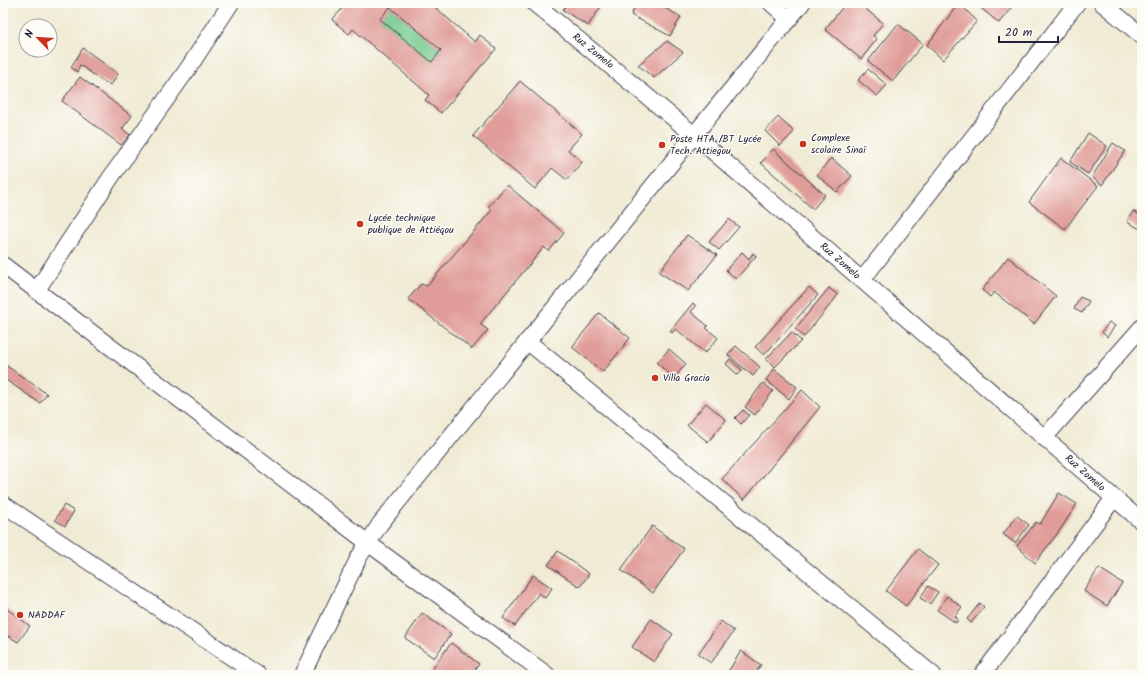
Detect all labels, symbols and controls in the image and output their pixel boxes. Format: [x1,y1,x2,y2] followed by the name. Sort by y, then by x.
[18,18,58,58] north arrow
[999,18,1058,44] scale bar
[1005,23,1033,42] text: 20 m
[20,27,39,41] text: N
[569,29,618,73] street label: Ruz Zomelo
[811,130,867,158] place label: Complexe scolaire Sinaï
[670,131,762,159] place label: Poste HTA /BT Lycée Tech. Attiegou
[798,139,808,149] marker: Complexe scolaire Sinaï
[657,140,667,150] marker: Poste HTA /BT Lycée Tech. Attiegou
[367,210,454,238] place label: Lycée technique publique de Attiéqou
[355,219,365,229] marker: Lycée technique publique de Attiéqou
[816,239,864,283] street label: Ruz Zomelo
[663,370,710,386] place label: Villa Gracia
[650,373,660,383] marker: Villa Gracia
[1061,451,1109,495] street label: Ruz Zomelo
[28,607,66,623] place label: NADDAF
[15,610,25,620] marker: NADDAF

